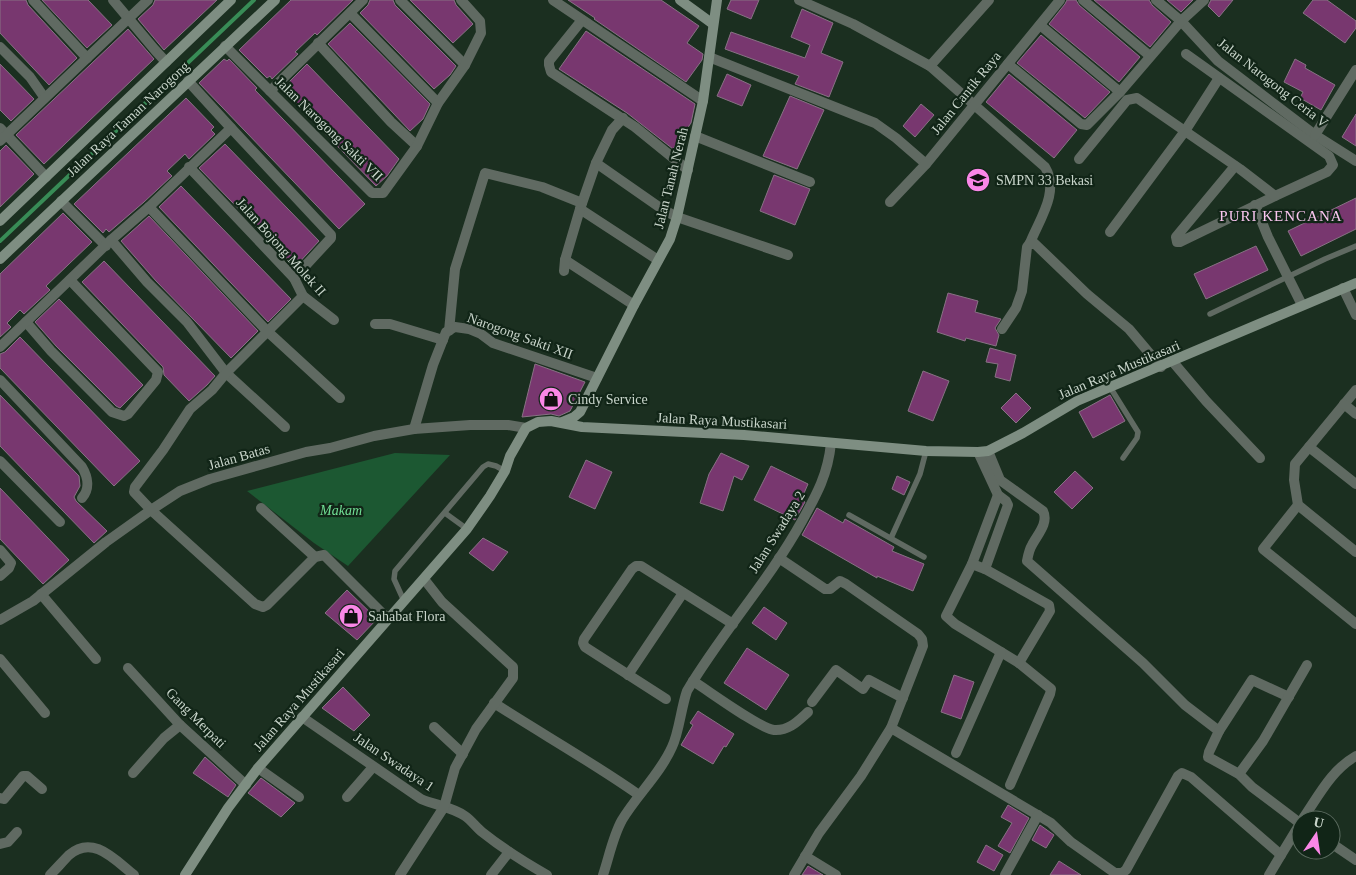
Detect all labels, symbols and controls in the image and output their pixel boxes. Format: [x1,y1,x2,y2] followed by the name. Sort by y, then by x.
[1215,35,1331,131] street label: Jalan Narogong Ceria V
[928,48,1004,137] street label: Jalan Cantik Raya
[64,58,192,180] street label: Jalan Raya Taman Narogong
[272,74,386,184] street label: Jalan Narogong Sakti VII
[651,126,691,230] street label: Jalan Tanah Nerah
[965,167,991,193] school or university icon: SMPN 33 Bekasi
[996,173,1093,188] place label: SMPN 33 Bekasi
[233,195,329,299] street label: Jalan Bojong Molek II
[1219,208,1343,224] district label: PURI KENCANA
[465,310,575,362] street label: Narogong Sakti XII
[1056,338,1182,402] street label: Jalan Raya Mustikasari
[538,386,564,412] shop icon: Cindy Service
[568,392,648,407] place label: Cindy Service
[656,410,788,432] street label: Jalan Raya Mustikasari
[206,441,272,473] street label: Jalan Batas
[746,488,808,576] street label: Jalan Swadaya 2
[319,503,362,518] park label: Makam
[338,603,364,629] shop icon: Sahabat Flora
[368,609,446,624] place label: Sahabat Flora
[250,646,348,754] street label: Jalan Raya Mustikasari
[163,685,229,751] street label: Gang Merpati
[351,730,437,794] street label: Jalan Swadaya 1
[1291,810,1341,860] north arrow
[1312,814,1325,831] text: U

